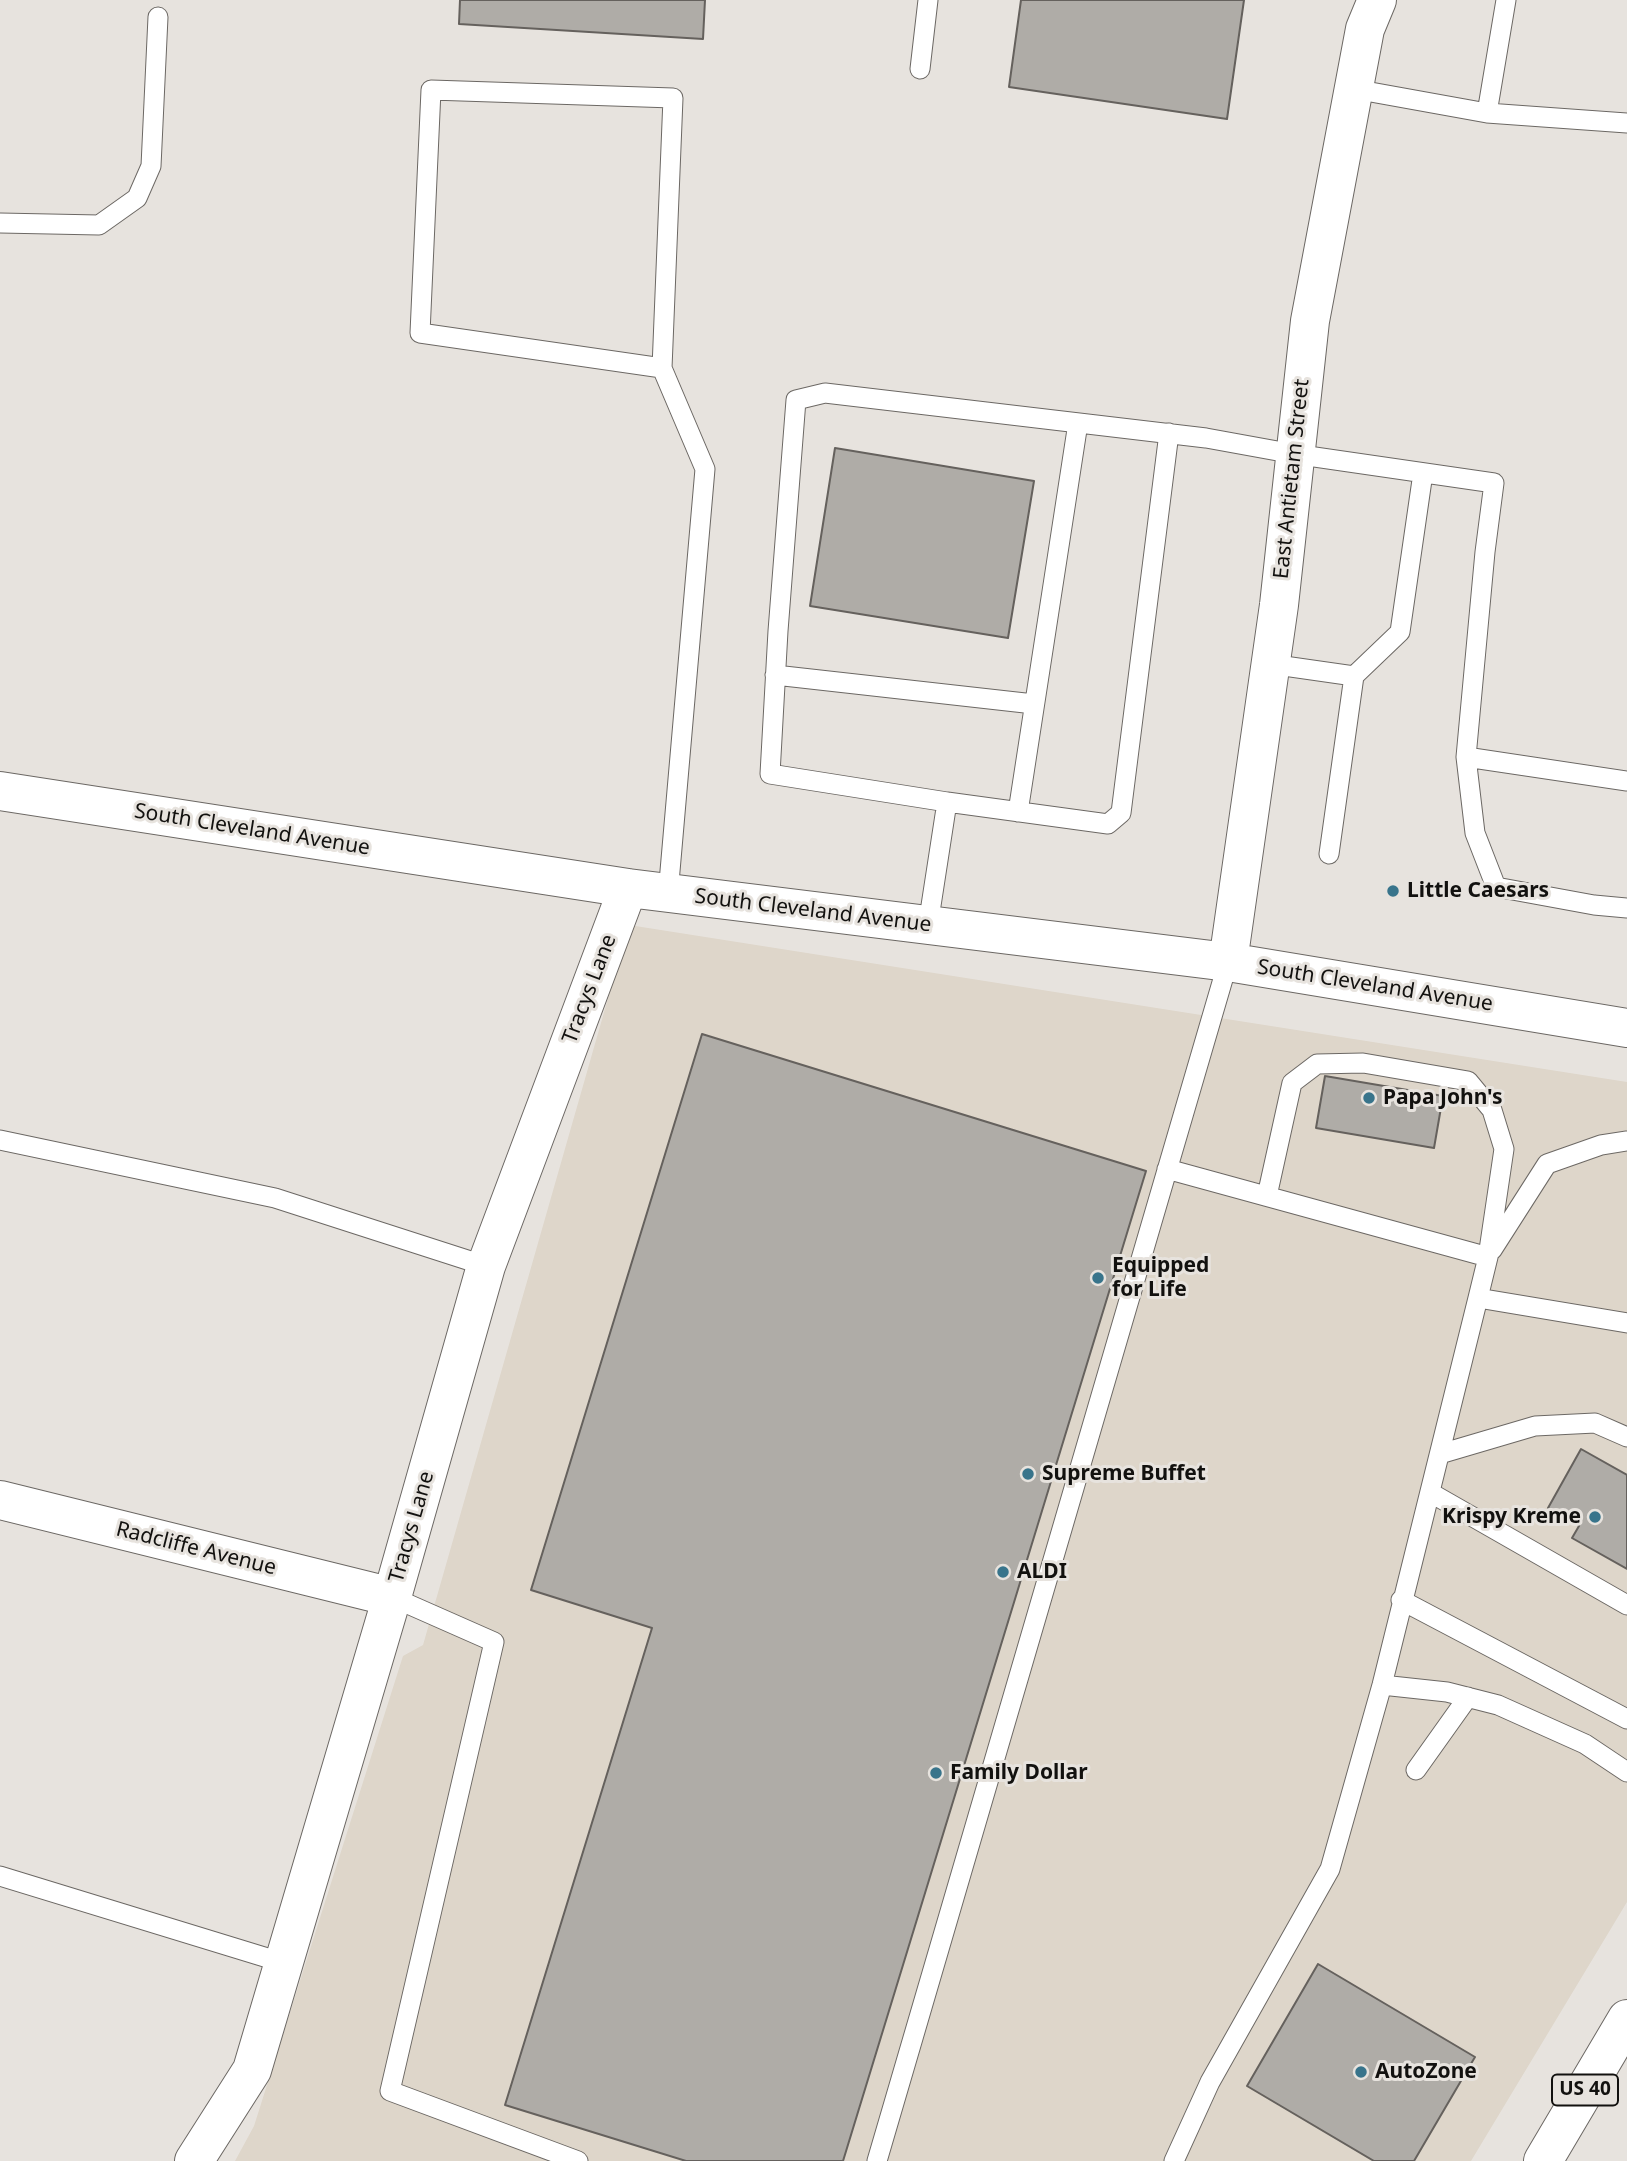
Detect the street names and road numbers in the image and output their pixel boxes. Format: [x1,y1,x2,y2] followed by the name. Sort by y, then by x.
[1269,378,1315,580] street label: East Antietam Street
[132,799,372,861] street label: South Cleveland Avenue
[693,884,933,938] street label: South Cleveland Avenue
[558,931,622,1047] street label: Tracys Lane
[1255,955,1495,1017] street label: South Cleveland Avenue
[384,1468,440,1586] street label: Tracys Lane
[113,1517,279,1581] street label: Radcliffe Avenue
[1552,2074,1618,2106] road number: US 40

